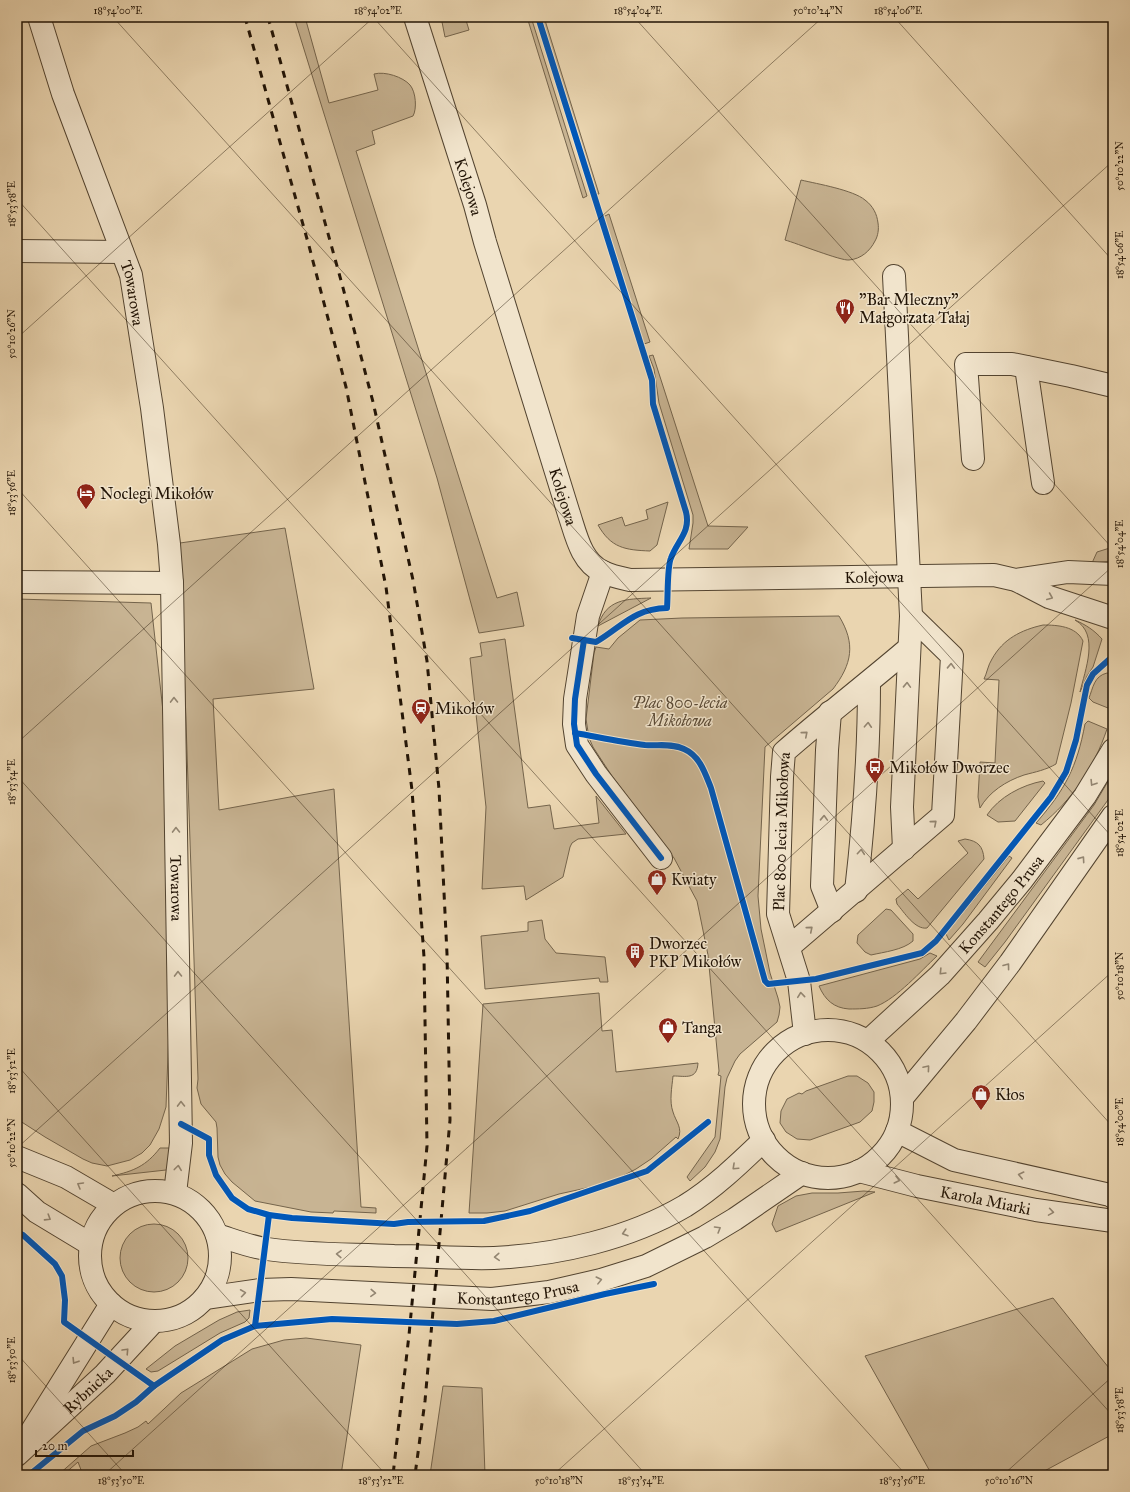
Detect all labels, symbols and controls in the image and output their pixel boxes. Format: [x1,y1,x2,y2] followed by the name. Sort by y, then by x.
[94,5,142,17] text: 18°54'00"E
[354,5,402,17] text: 18°54'02"E
[614,5,662,17] text: 18°54'04"E
[793,5,843,17] text: 50°10'24"N
[874,5,922,17] text: 18°54'06"E
[1114,141,1126,191] text: 50°10'22"N
[451,155,487,218] street label: Kolejowa
[6,181,18,227] text: 18°53'58"E
[1114,231,1126,279] text: 18°54'06"E
[117,258,148,327] street label: Towarowa
[859,290,970,328] place label: "Bar Mleczny" Małgorzata Tałaj
[834,297,856,325] restaurant icon: "Bar Mleczny" Małgorzata Tałaj
[6,309,18,359] text: 50°10'26"N
[546,465,582,528] street label: Kolejowa
[6,470,18,516] text: 18°53'56"E
[75,482,97,510] hotel icon: Noclegi Mikołów
[100,484,214,504] place label: Noclegi Mikołów
[1114,520,1126,568] text: 18°54'04"E
[844,567,904,587] street label: Kolejowa
[1046,592,1054,600] one-way arrow
[947,663,956,669] one-way arrow
[903,682,912,688] one-way arrow
[632,693,728,730] park label: Plac 800-lecia Mikołowa
[170,697,178,703] one-way arrow
[410,697,432,725] station icon: Mikołów
[435,699,495,718] place label: Mikołów
[864,722,873,728] one-way arrow
[800,732,807,739] one-way arrow
[769,751,793,911] street label: Plac 800 lecia Mikołowa
[864,756,886,784] bus stop icon: Mikołów Dworzec
[889,758,1010,777] place label: Mikołów Dworzec
[6,759,18,805] text: 18°53'54"E
[1090,779,1098,786] one-way arrow
[1114,809,1126,857] text: 18°54'02"E
[820,815,829,821] one-way arrow
[929,821,937,828] one-way arrow
[172,827,180,833] one-way arrow
[856,849,865,855] one-way arrow
[954,851,1047,957] street label: Konstantego Prusa
[167,855,187,921] street label: Towarowa
[1077,857,1084,864] one-way arrow
[646,868,668,896] shop icon: Kwiaty
[671,870,717,889] place label: Kwiaty
[806,927,813,934] one-way arrow
[649,934,742,971] place label: Dworzec PKP Mikołów
[624,941,646,969] building icon: Dworzec PKP Mikołów
[1114,951,1126,1000] text: 50°10'18"N
[1003,963,1010,970] one-way arrow
[940,967,947,975] one-way arrow
[174,971,182,977] one-way arrow
[797,992,806,998] one-way arrow
[657,1016,679,1044] shop icon: Tanga
[682,1018,722,1038] place label: Tanga
[6,1048,18,1094] text: 18°53'52"E
[922,1065,929,1072] one-way arrow
[970,1083,992,1111] shop icon: Kłos
[995,1085,1025,1104] place label: Kłos
[1114,1098,1126,1146] text: 18°54'00"E
[176,1101,185,1107] one-way arrow
[6,1118,18,1168] text: 50°10'22"N
[732,1162,740,1170] one-way arrow
[173,1165,182,1171] one-way arrow
[1017,1172,1024,1180] one-way arrow
[893,1176,900,1184] one-way arrow
[939,1181,1033,1218] street label: Karola Miarki
[77,1182,84,1190] one-way arrow
[1048,1208,1054,1216] one-way arrow
[44,1213,51,1221] one-way arrow
[714,1227,721,1234] one-way arrow
[621,1228,628,1237] one-way arrow
[336,1250,342,1258] one-way arrow
[494,1253,500,1262] one-way arrow
[456,1276,581,1309] street label: Konstantego Prusa
[596,1277,602,1285] one-way arrow
[240,1289,246,1298] one-way arrow
[370,1289,376,1298] one-way arrow
[6,1337,18,1383] text: 18°53'50"E
[121,1348,128,1355] one-way arrow
[72,1357,80,1364] one-way arrow
[59,1363,117,1417] street label: Rybnicka
[1114,1387,1126,1433] text: 18°53'58"E
[36,1432,133,1458] scale bar
[42,1439,68,1453] text: 20 m
[98,1475,144,1487] text: 18°53'50"E
[358,1475,404,1487] text: 18°53'52"E
[535,1475,584,1487] text: 50°10'18"N
[618,1475,664,1487] text: 18°53'54"E
[879,1475,925,1487] text: 18°53'56"E
[985,1475,1034,1487] text: 50°10'16"N

